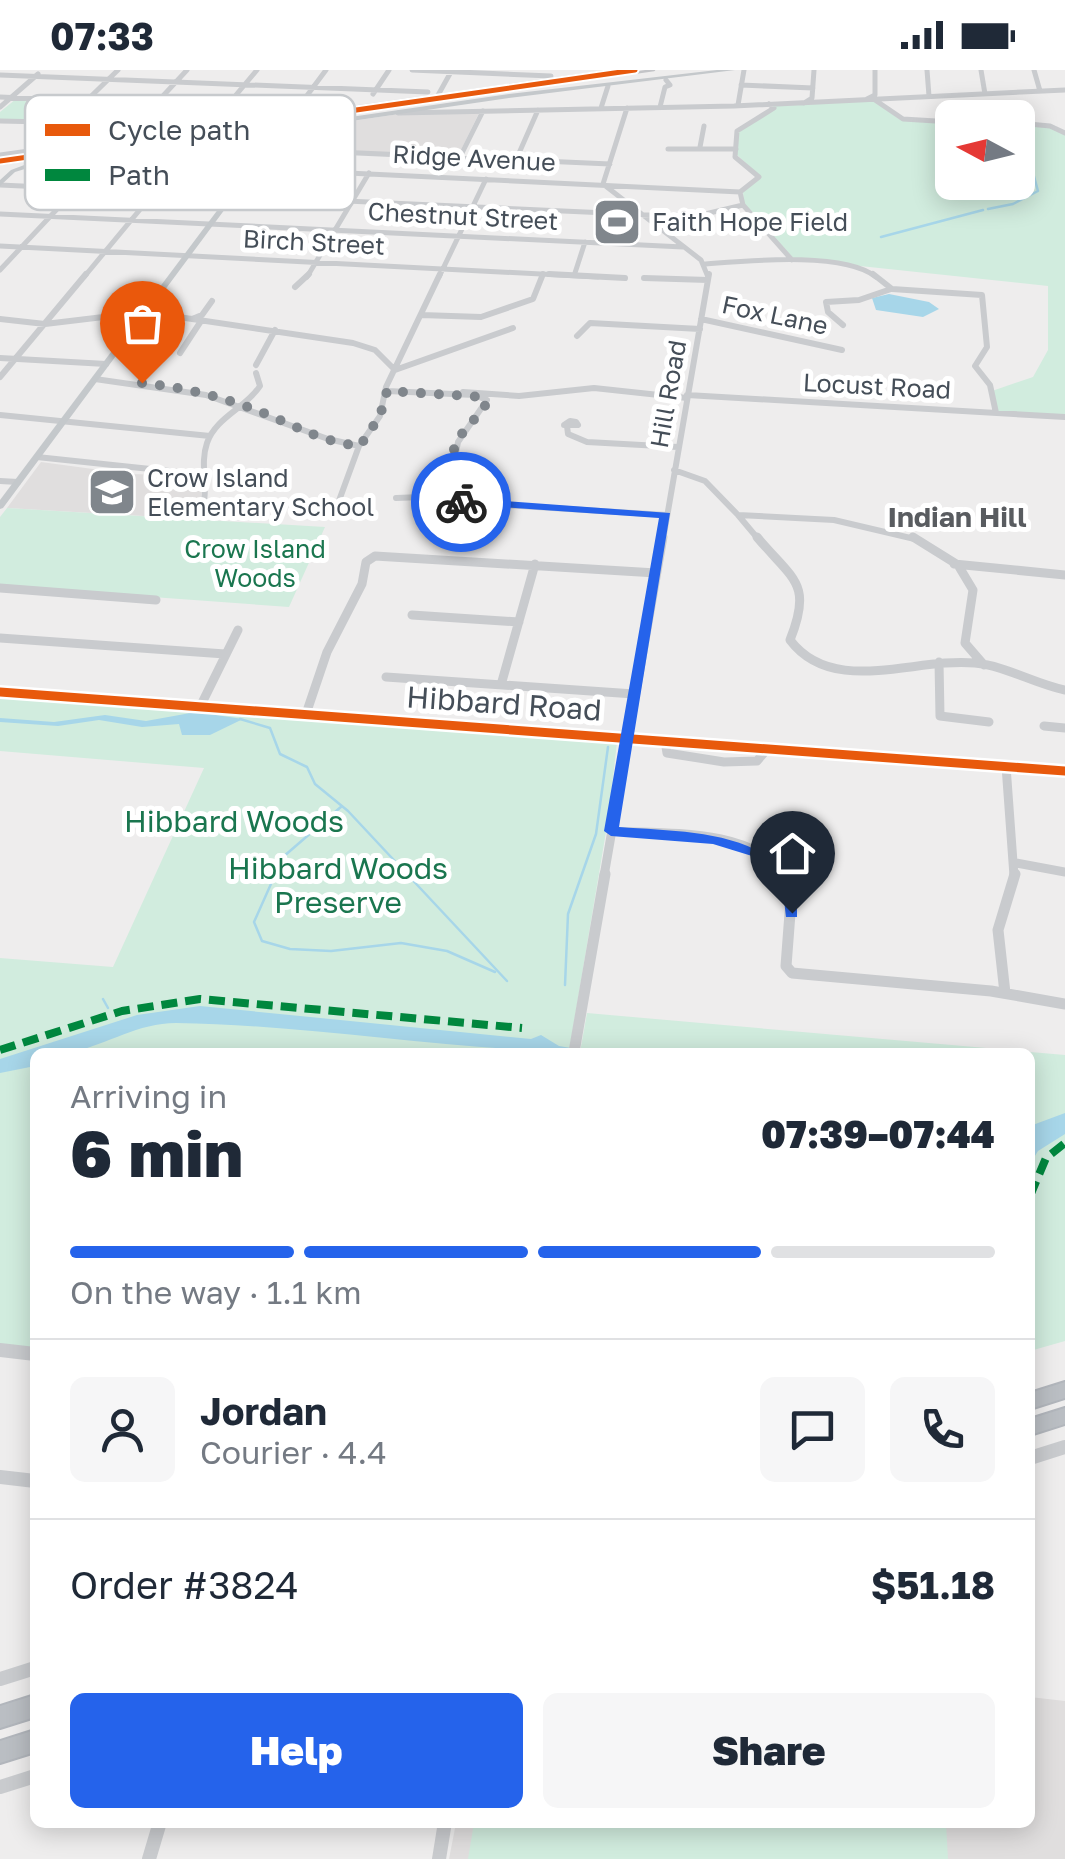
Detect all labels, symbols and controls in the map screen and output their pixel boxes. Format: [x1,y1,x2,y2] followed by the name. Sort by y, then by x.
[50,13,154,58] text: 07:33
[25,95,355,210] legend
[935,100,1035,200] north arrow
[935,100,1035,200] map controls
[108,113,251,146] text: Cycle path
[392,138,556,177] street label: Ridge Avenue
[108,158,170,191] text: Path
[367,195,559,236] street label: Chestnut Street
[591,196,643,248] sports icon: Faith Hope Field
[652,206,848,237] place label: Faith Hope Field
[242,222,386,261] street label: Birch Street
[100,281,185,384] pin
[719,288,831,341] street label: Fox Lane
[115,296,170,351] icon: bag
[643,337,692,450] street label: Hill Road
[802,366,952,405] street label: Locust Road
[411,452,511,552] courier
[147,462,374,522] place label: Crow Island Elementary School
[86,466,138,518] school or university icon: Crow Island Elementary School
[434,475,489,530] icon: bike
[887,500,1027,533] district label: Indian Hill
[184,533,326,593] park label: Crow Island Woods
[405,678,603,728] street label: Hibbard Road
[124,803,344,839] park label: Hibbard Woods
[750,811,835,914] pin
[765,826,820,881] icon: home
[228,850,448,920] park label: Hibbard Woods Preserve
[70,1077,227,1115] text: Arriving in
[761,1111,995,1156] text: 07:39–07:44
[70,1113,243,1191] text: 6 min
[70,1273,362,1311] text: On the way · 1.1 km
[70,1377,175,1482] button: person
[760,1377,865,1482] button: chat
[890,1377,995,1482] button: phone
[200,1388,327,1433] text: Jordan
[200,1433,387,1471] text: Courier · 4.4
[70,1562,299,1607] text: Order #3824
[871,1562,995,1607] text: $51.18
[70,1693,523,1808] button: Help
[543,1693,995,1808] button: Share

